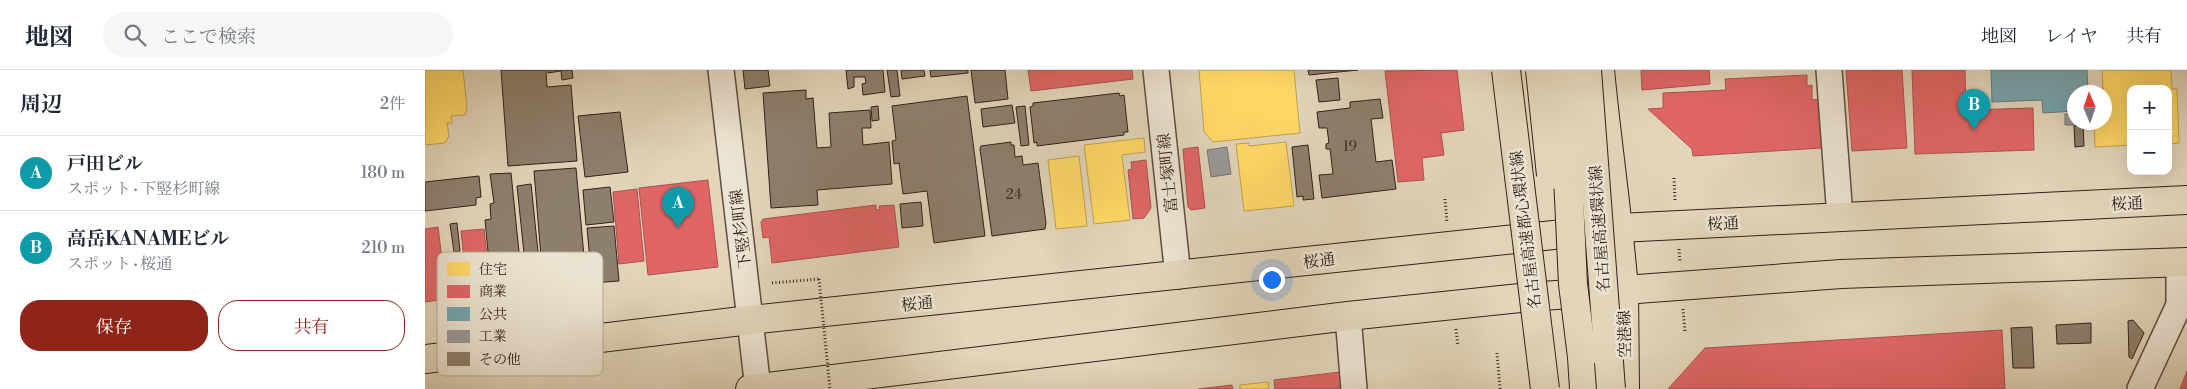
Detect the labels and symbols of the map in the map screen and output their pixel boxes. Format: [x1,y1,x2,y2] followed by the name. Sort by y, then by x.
[2067,85,2112,130] north arrow
[1958,89,1990,130] pin: B
[1154,132,1182,214] street label: 富士塚町線
[1343,138,1357,156] house number: 19
[1506,149,1546,311] street label: 名古屋高速都心環状線
[1586,164,1614,293] street label: 名古屋高速環状線
[1006,186,1022,204] house number: 24
[662,187,694,228] pin: A
[726,188,756,270] street label: 下竪杉町線
[2111,193,2144,215] street label: 桜通
[1707,213,1740,235] street label: 桜通
[1302,249,1336,273] street label: 桜通
[437,252,603,376] legend
[479,261,507,279] text: 住宅
[1259,267,1285,293] your location
[479,283,507,301] text: 商業
[900,292,934,316] street label: 桜通
[479,306,507,324] text: 公共
[1615,310,1635,358] street label: 空港線
[479,328,507,346] text: 工業
[479,351,521,369] text: その他

